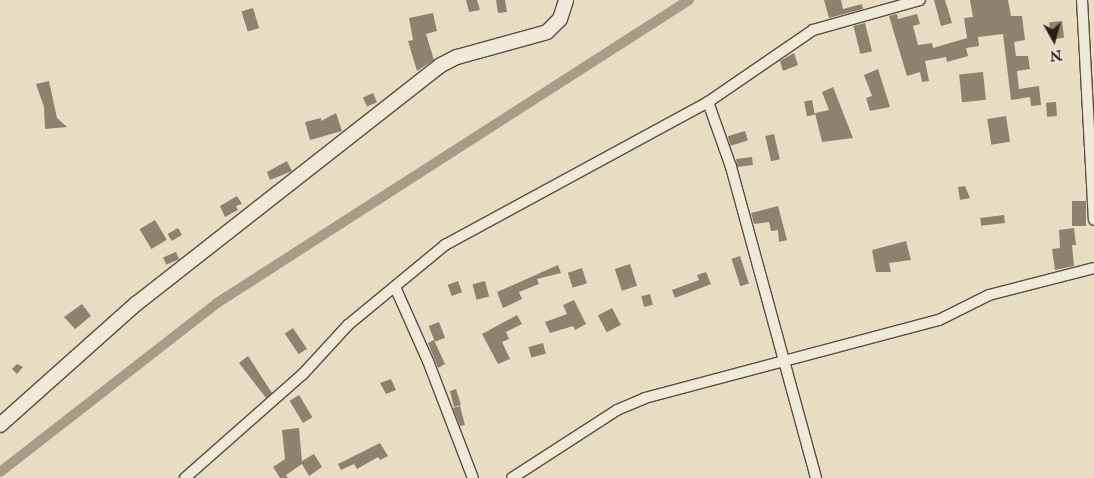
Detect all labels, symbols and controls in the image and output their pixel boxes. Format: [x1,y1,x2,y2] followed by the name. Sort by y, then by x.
[1029,15,1079,65] north arrow
[1049,45,1063,65] text: N

